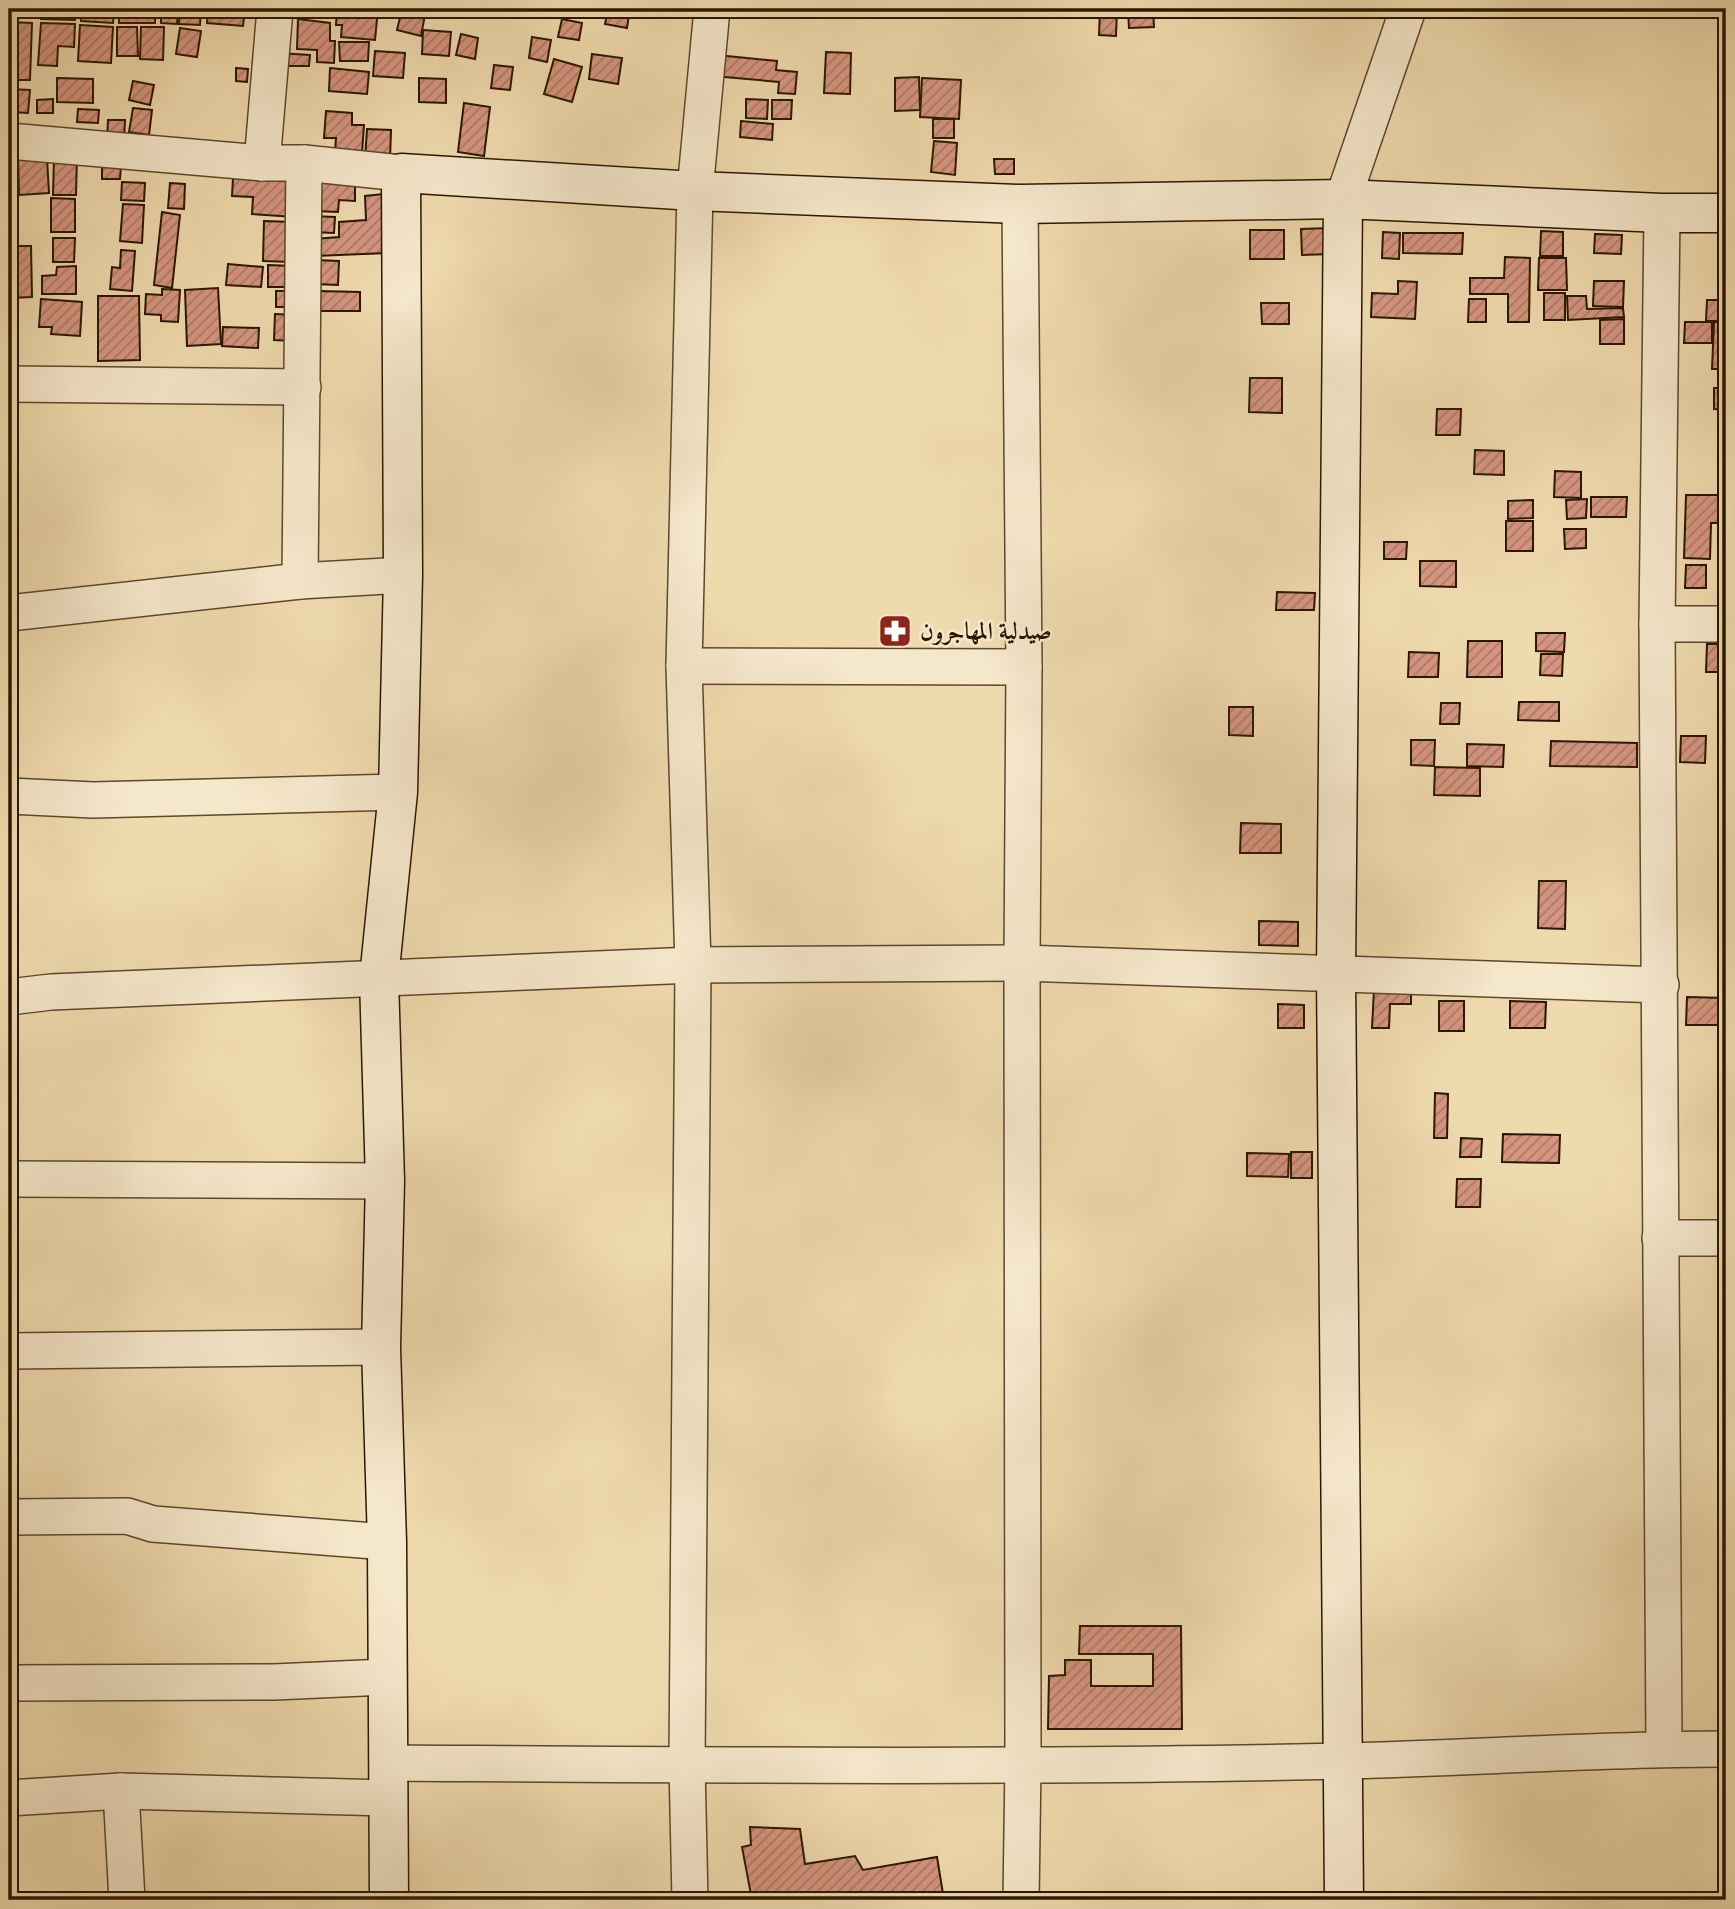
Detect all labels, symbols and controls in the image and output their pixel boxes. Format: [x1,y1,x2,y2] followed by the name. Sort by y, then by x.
[876,612,914,650] pharmacy icon: صيدلية المهاجرون
[920,615,1052,646] place label: صيدلية المهاجرون

